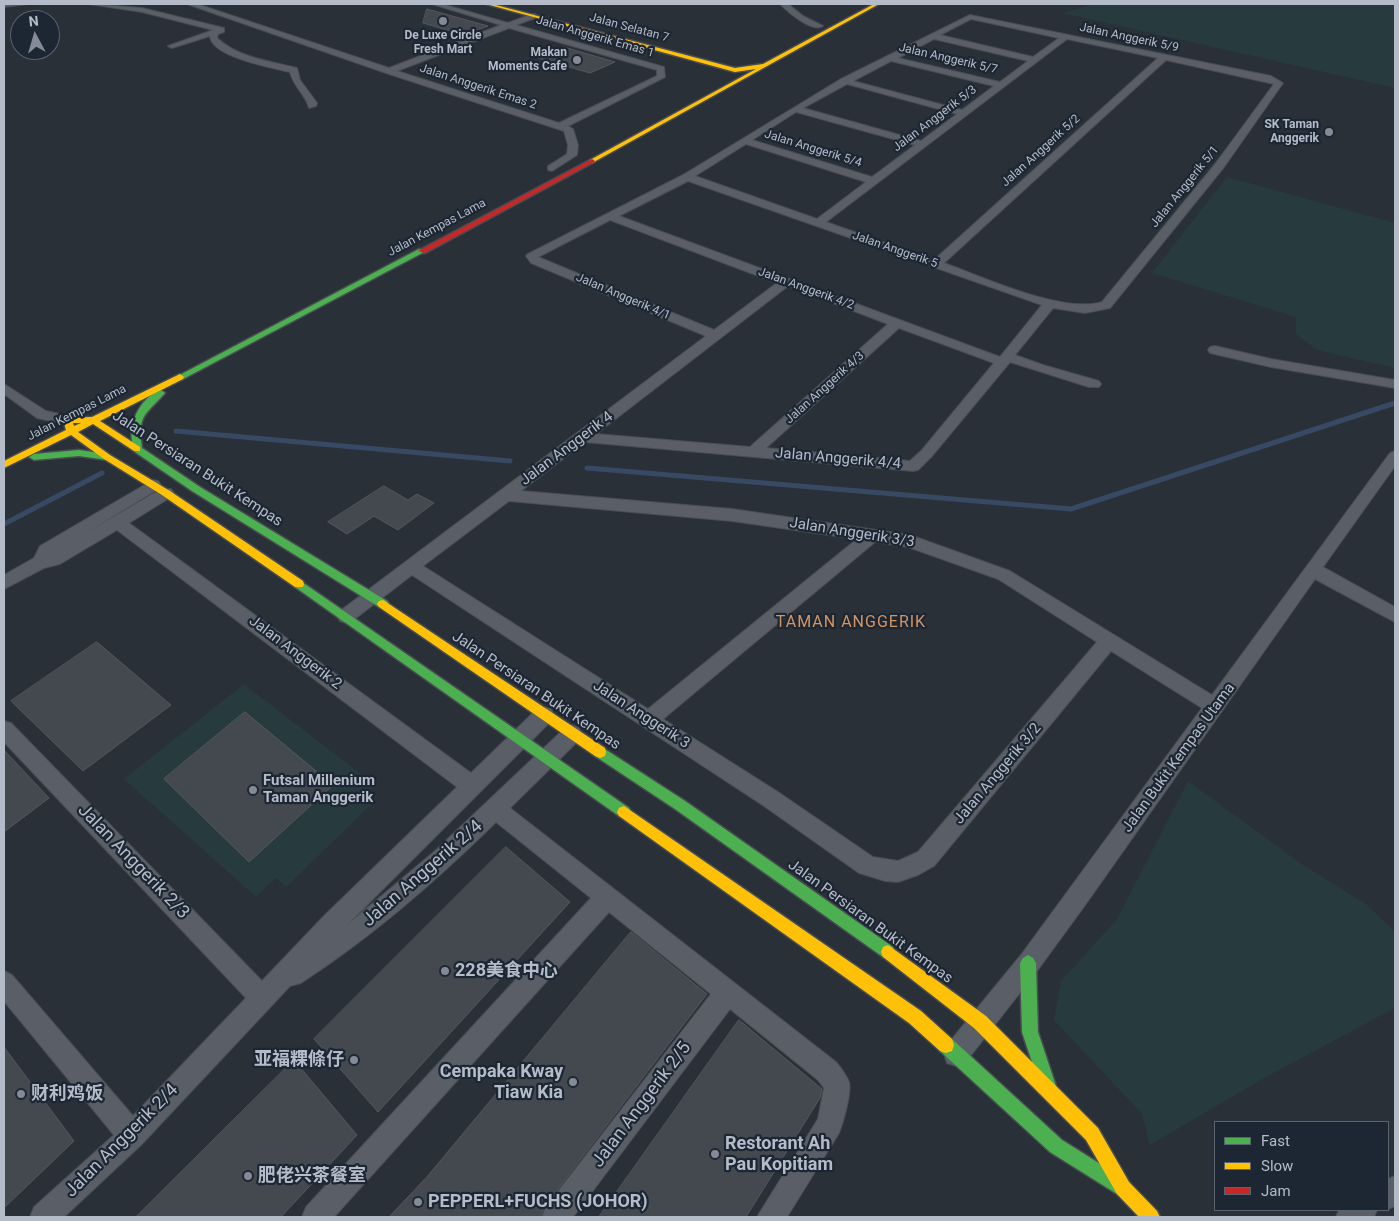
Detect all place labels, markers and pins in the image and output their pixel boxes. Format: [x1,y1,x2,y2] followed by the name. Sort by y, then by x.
[437,15,449,27] marker: De Luxe Circle Fresh Mart
[404,29,482,57] place label: De Luxe Circle Fresh Mart
[488,46,567,74] place label: Makan Moments Cafe
[571,54,583,66] marker: Makan Moments Cafe
[1264,118,1319,146] place label: SK Taman Anggerik
[1323,126,1335,138] marker: SK Taman Anggerik
[263,772,375,807] place label: Futsal Millenium Taman Anggerik
[247,784,259,796] marker: Futsal Millenium Taman Anggerik
[455,960,558,982] place label: 228美食中心
[439,965,451,977] marker: 228美食中心
[254,1049,344,1071] place label: 亚福粿條仔
[348,1054,360,1066] marker: 亚福粿條仔
[440,1061,563,1104] place label: Cempaka Kway Tiaw Kia
[567,1076,579,1088] marker: Cempaka Kway Tiaw Kia
[31,1083,103,1105] place label: 财利鸡饭
[15,1088,27,1100] marker: 财利鸡饭
[725,1133,833,1176] place label: Restorant Ah Pau Kopitiam
[709,1148,721,1160] marker: Restorant Ah Pau Kopitiam
[258,1165,366,1187] place label: 肥佬兴茶餐室
[242,1170,254,1182] marker: 肥佬兴茶餐室
[428,1191,648,1213] place label: PEPPERL+FUCHS (JOHOR)
[412,1196,424,1208] marker: PEPPERL+FUCHS (JOHOR)

